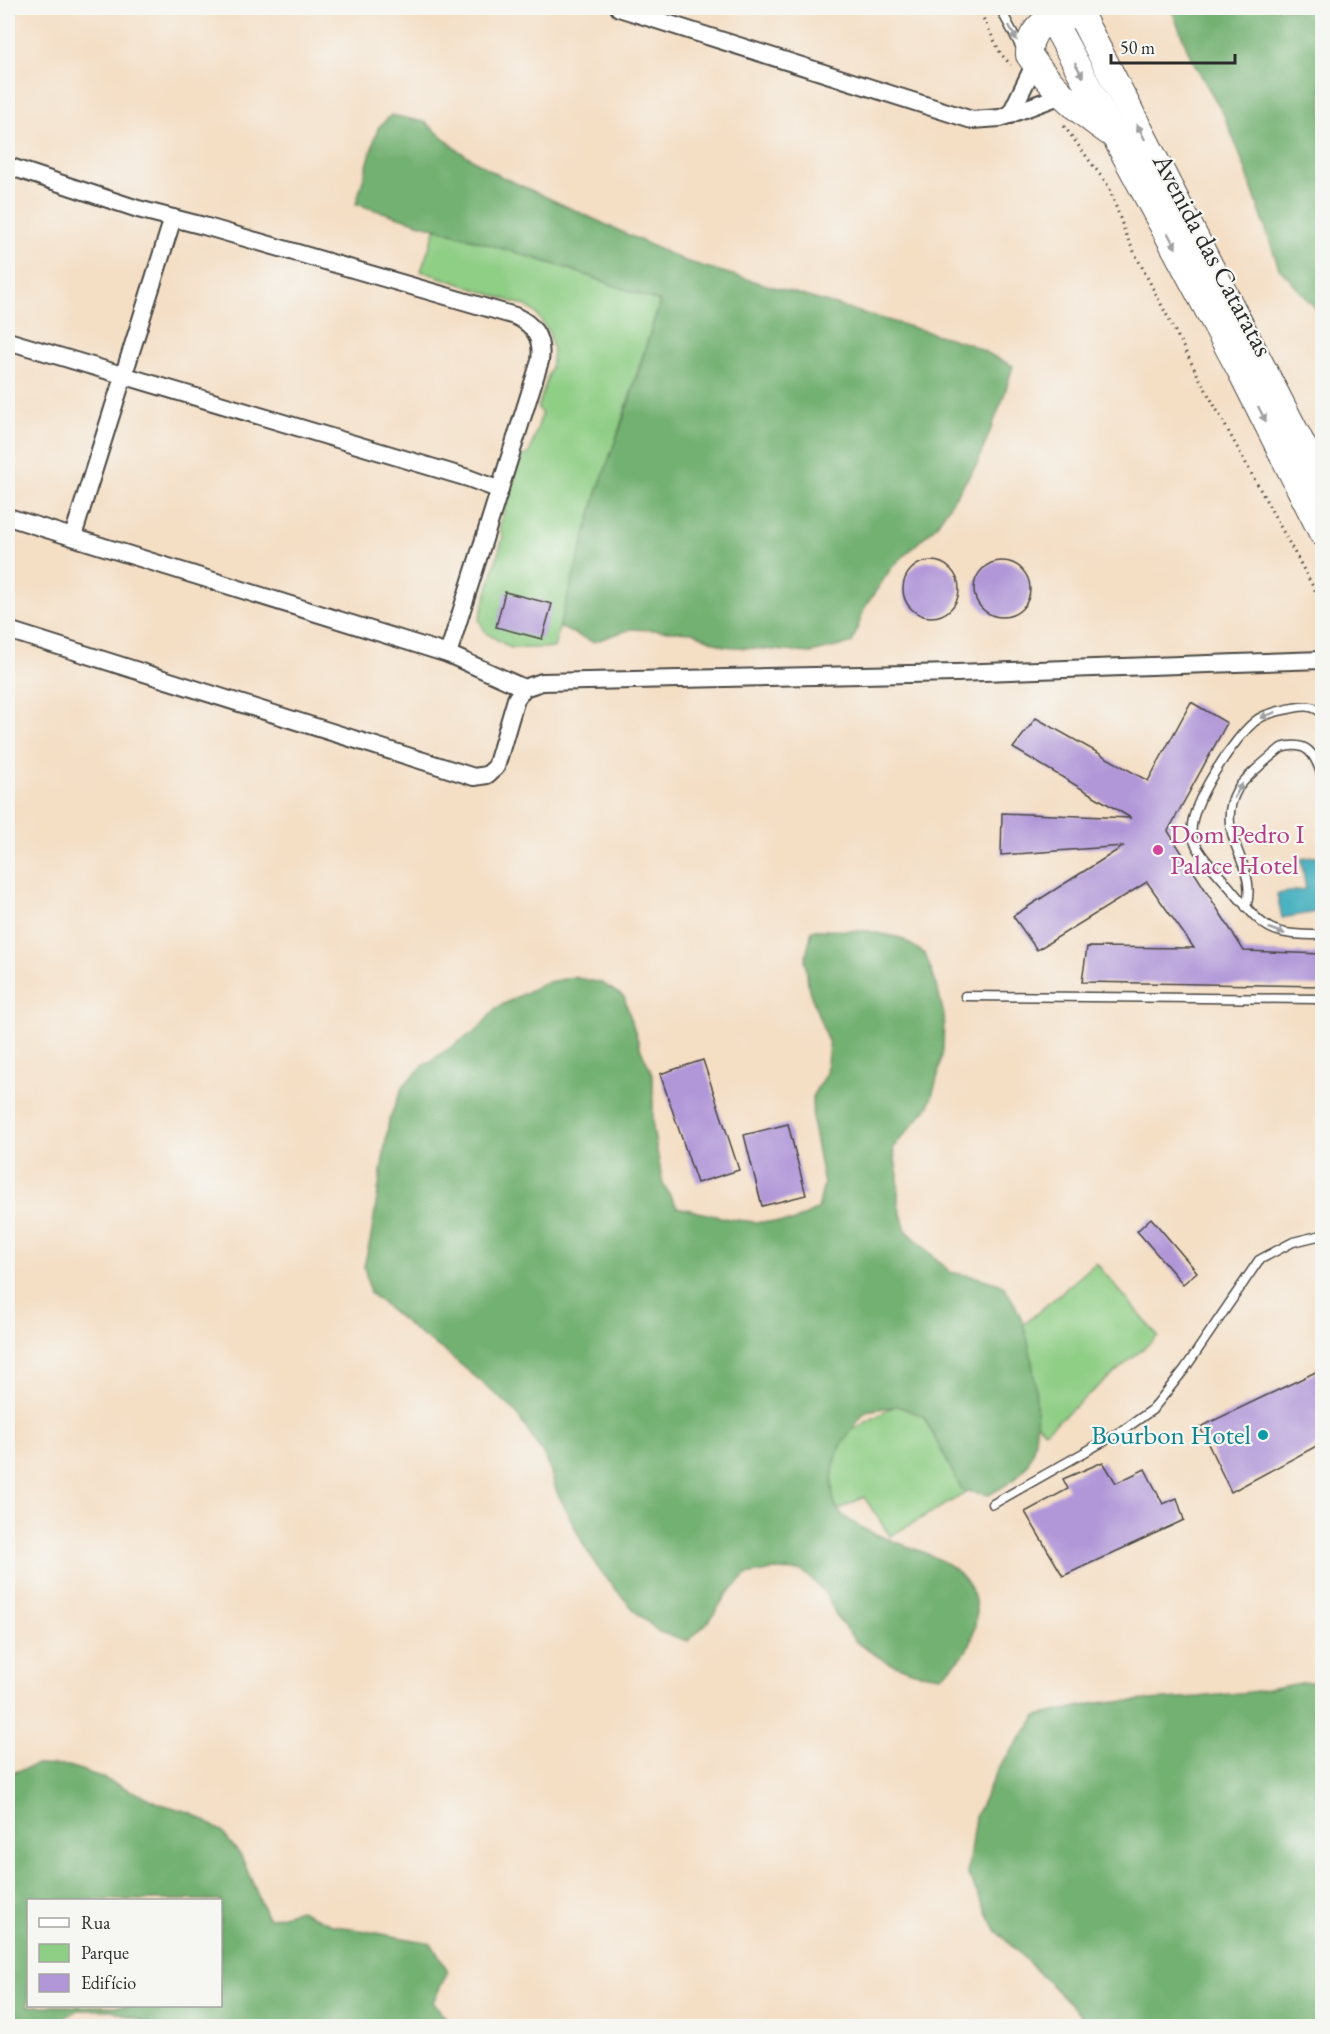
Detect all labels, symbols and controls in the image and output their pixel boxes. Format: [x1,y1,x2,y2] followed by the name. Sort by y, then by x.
[1008,24,1017,41] one-way arrow
[1111,27,1236,65] scale bar
[1120,36,1155,59] text: 50 m
[1074,61,1084,78] one-way arrow
[1136,124,1146,141] one-way arrow
[1145,146,1282,362] street label: Avenida das Cataratas
[1167,233,1177,250] one-way arrow
[1257,405,1267,423] one-way arrow
[1258,711,1276,721] one-way arrow
[1232,783,1243,800] one-way arrow
[1170,816,1305,882] place label: Dom Pedro I Palace Hotel
[1151,843,1165,857] marker: Dom Pedro I Palace Hotel
[1269,927,1287,937] one-way arrow
[1091,1417,1251,1452] place label: Bourbon Hotel
[1256,1428,1270,1442] marker: Bourbon Hotel
[27,1899,222,2007] legend
[81,1911,111,1934] text: Rua
[81,1941,129,1964] text: Parque
[81,1971,136,1994] text: Edifício

